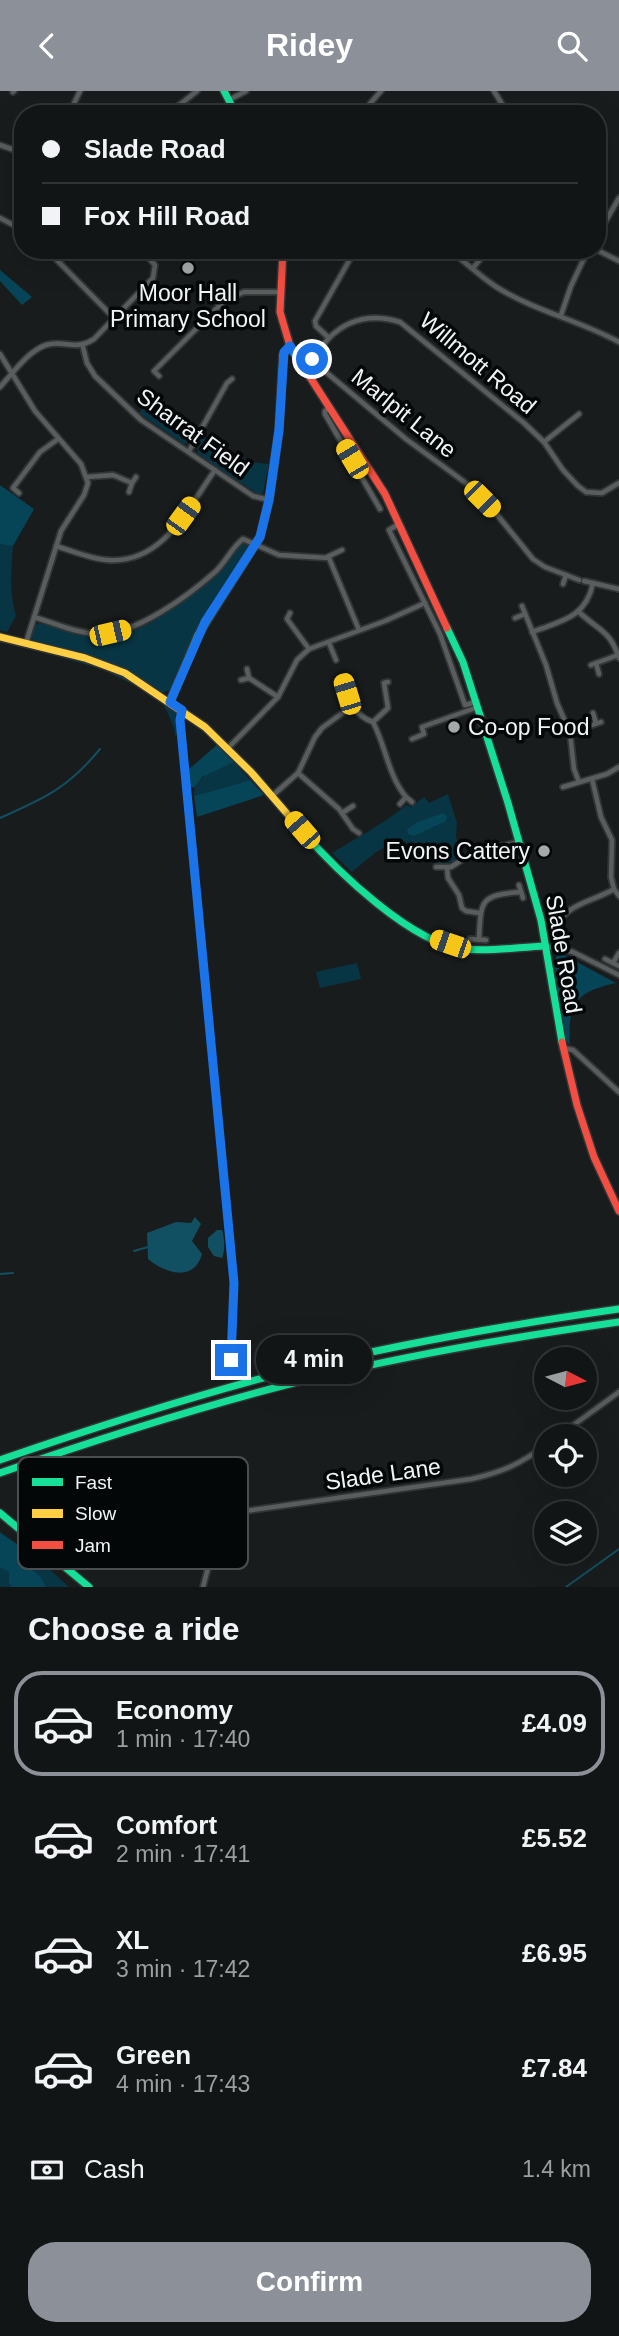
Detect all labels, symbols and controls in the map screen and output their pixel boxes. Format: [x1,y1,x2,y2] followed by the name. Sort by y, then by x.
[28,27,66,65] icon: back
[266,27,353,63] text: Ridey
[553,27,591,65] icon: search
[84,134,226,164] text: Slade Road
[84,201,250,231] text: Fox Hill Road
[180,260,196,276] marker: Moor Hall Primary School
[110,280,266,332] place label: Moor Hall Primary School
[415,307,541,419] street label: Willmott Road
[296,343,328,375] route start
[347,363,461,463] street label: Marlpit Lane
[132,383,254,481] street label: Sharrat Field
[333,436,372,482] car
[460,477,505,521] car
[163,493,204,539] car
[88,618,133,648] car
[331,671,364,717] car
[468,714,589,740] place label: Co-op Food
[446,719,462,735] marker: Co-op Food
[281,807,324,853] car
[386,838,530,864] place label: Evons Cattery
[536,843,552,859] marker: Evons Cattery
[541,893,587,1015] street label: Slade Road
[427,927,474,961] car
[256,1335,371,1385] callout: 4 min
[215,1344,247,1376] route end
[284,1346,344,1372] text: 4 min
[534,1347,597,1411] north arrow
[534,1347,597,1564] map controls
[534,1424,597,1487] button: locate
[324,1453,442,1495] street label: Slade Lane
[18,1457,248,1569] legend
[75,1472,113,1493] text: Fast
[534,1501,597,1564] button: layers
[75,1503,116,1524] text: Slow
[75,1535,111,1556] text: Jam
[28,1611,240,1647] text: Choose a ride
[32,1692,95,1755] icon: car
[116,1695,233,1725] text: Economy
[522,1708,587,1738] text: £4.09
[116,1726,250,1752] text: 1 min · 17:40
[32,1807,95,1870] icon: car
[116,1810,217,1840] text: Comfort
[522,1823,587,1853] text: £5.52
[116,1841,250,1867] text: 2 min · 17:41
[32,1922,95,1985] icon: car
[116,1925,149,1955] text: XL
[522,1938,587,1968] text: £6.95
[116,1956,250,1982] text: 3 min · 17:42
[32,2037,95,2100] icon: car
[116,2040,191,2070] text: Green
[522,2053,587,2083] text: £7.84
[116,2071,250,2097] text: 4 min · 17:43
[28,2151,66,2189] icon: cash
[84,2154,145,2184] text: Cash
[522,2156,591,2182] text: 1.4 km
[28,2242,591,2322] button: Confirm

